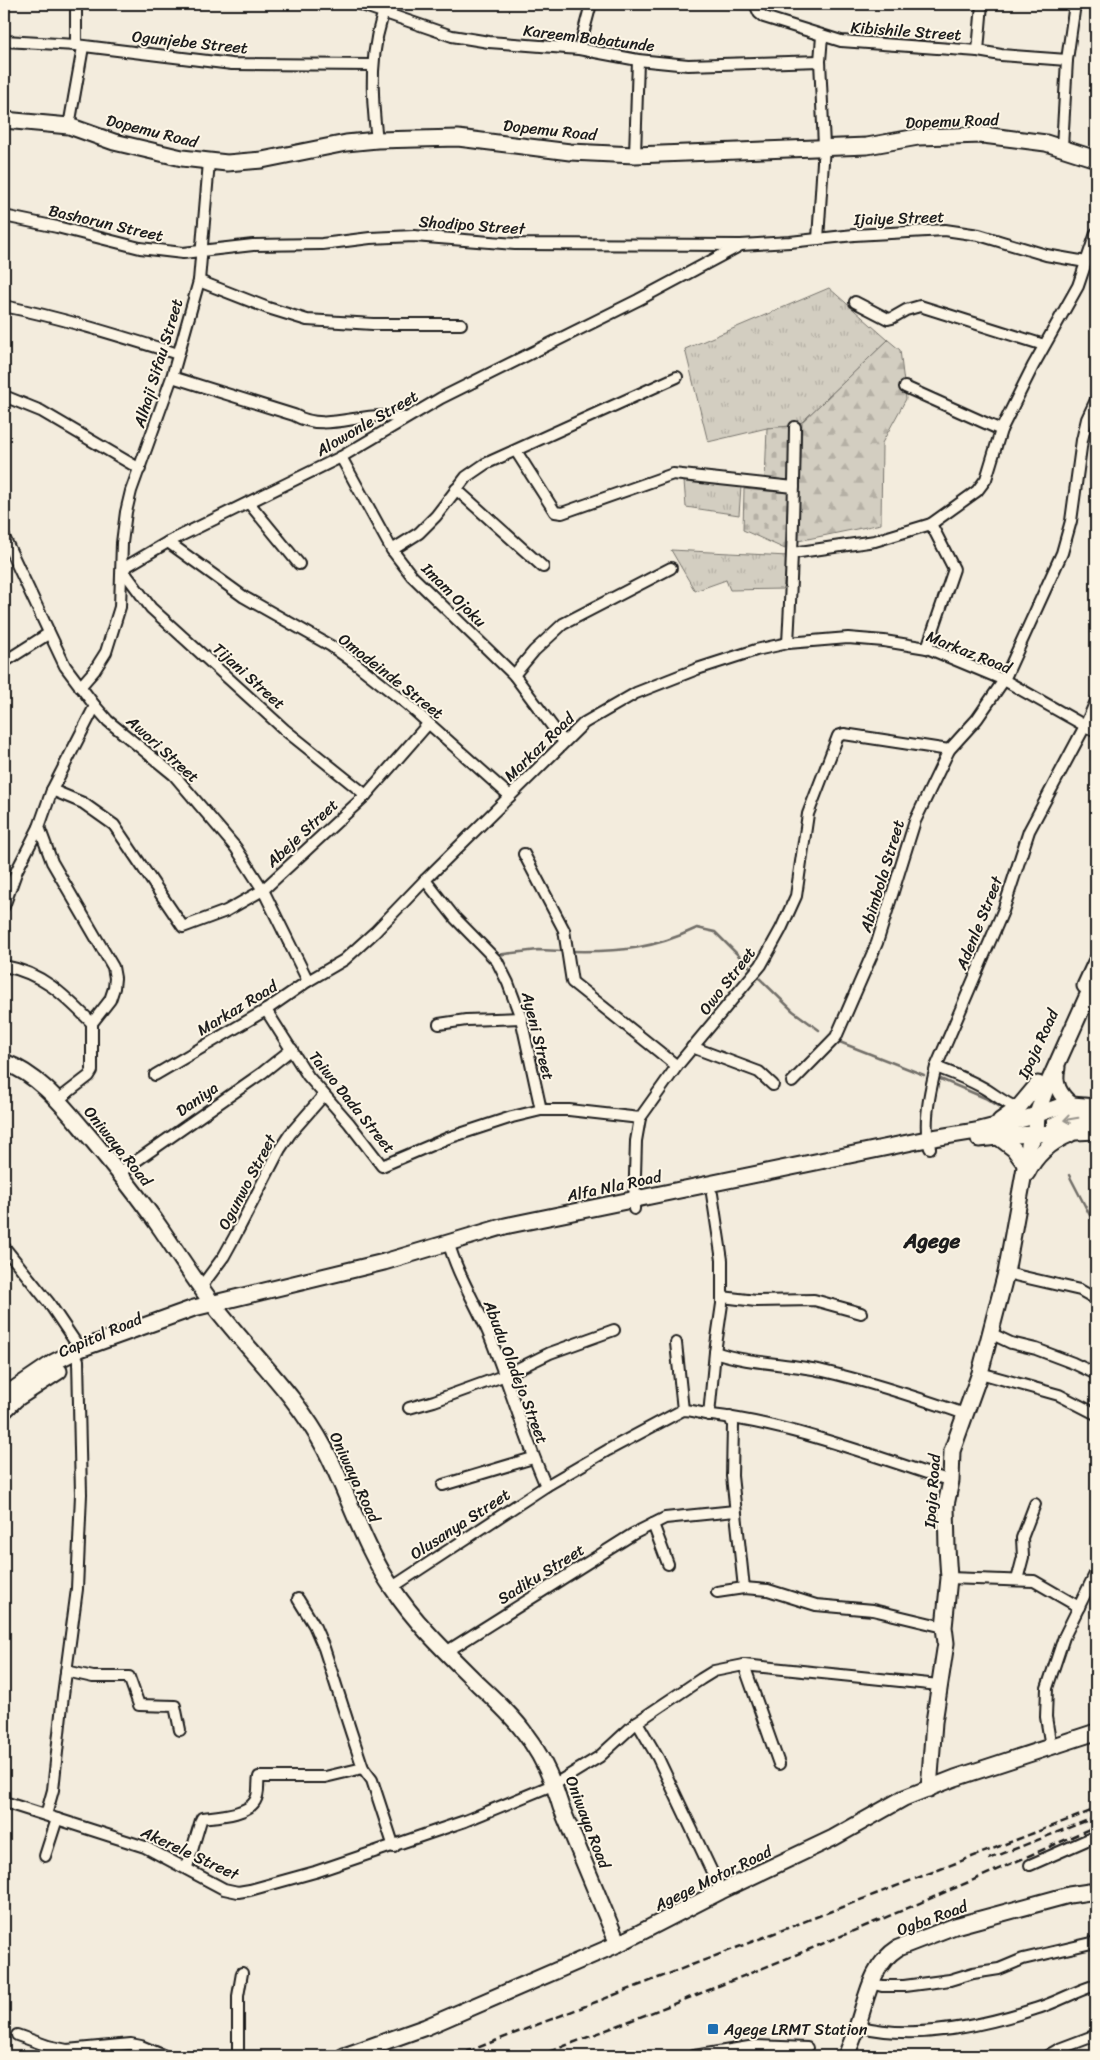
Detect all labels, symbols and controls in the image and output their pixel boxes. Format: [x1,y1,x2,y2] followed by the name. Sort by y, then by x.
[850,13,962,49] street label: Kibishile Street
[522,16,656,60] street label: Kareem Babatunde
[131,22,249,62] street label: Ogunjebe Street
[905,105,1001,137] street label: Dopemu Road
[103,106,202,157] street label: Dopemu Road
[502,111,600,149] street label: Dopemu Road
[46,196,166,250] street label: Bashorun Street
[852,202,945,234] street label: Ijaiye Street
[418,207,527,243] street label: Shodipo Street
[124,295,191,432] street label: Alhaji Sifau Street
[309,382,424,465] street label: Alowonle Street
[414,555,494,635] street label: Imam Ojoku
[922,622,1018,683] street label: Markaz Road
[332,625,450,727] street label: Omodeinde Street
[206,635,292,717] street label: Tijani Street
[497,704,583,789] street label: Markaz Road
[119,707,206,790] street label: Awori Street
[258,791,345,875] street label: Abeje Street
[851,816,913,937] street label: Abimbola Street
[947,871,1011,975] street label: Adenle Street
[691,940,763,1022] street label: Owo Street
[191,972,284,1044] street label: Markaz Road
[513,988,563,1083] street label: Ayeni Street
[1009,1003,1068,1085] street label: Ipaja Road
[301,1044,403,1160] street label: Taiwo Dada Street
[169,1074,225,1124] street label: Daniya
[76,1099,161,1194] street label: Oniwaya Road
[1063,1115,1079,1125] one-way arrow
[210,1128,285,1235] street label: Ogunwo Street
[563,1161,666,1210] street label: Alfa Nla Road
[903,1222,960,1260] district label: Agege
[475,1295,557,1448] street label: Abudu Oladejo Street
[53,1304,148,1366] street label: Capitol Road
[321,1427,389,1529] street label: Oniwaya Road
[915,1451,949,1530] street label: Ipaja Road
[404,1480,516,1568] street label: Olusanya Street
[491,1536,591,1612] street label: Sadiku Street
[557,1771,620,1874] street label: Oniwaya Road
[135,1817,244,1889] street label: Akerele Street
[648,1836,778,1919] street label: Agege Motor Road
[893,1891,973,1944] street label: Ogba Road
[723,2015,868,2044] place label: Agege LRMT Station
[706,2022,720,2036] marker: Agege LRMT Station

